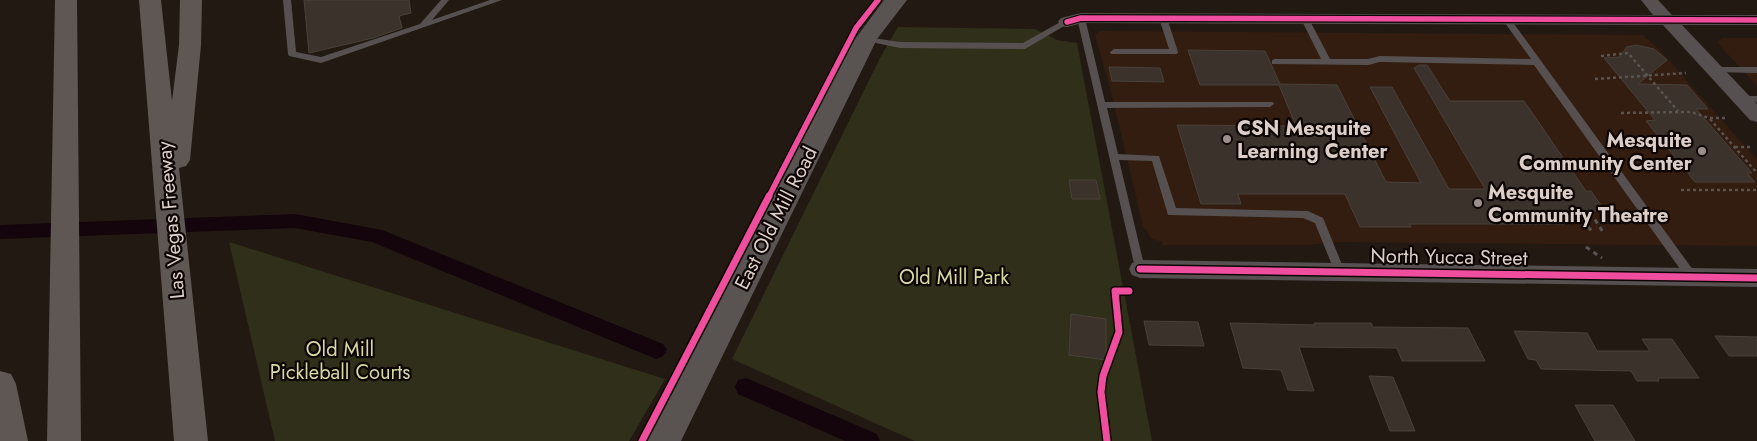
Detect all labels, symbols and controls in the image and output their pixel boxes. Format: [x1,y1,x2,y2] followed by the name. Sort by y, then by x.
[1237,114,1389,166] place label: CSN Mesquite Learning Center
[1519,126,1693,178] place label: Mesquite Community Center
[1221,133,1233,145] marker: CSN Mesquite Learning Center
[150,140,192,300] street label: Las Vegas Freeway
[727,141,825,295] street label: East Old Mill Road
[1696,145,1708,157] marker: Mesquite Community Center
[1488,178,1669,230] place label: Mesquite Community Theatre
[1472,197,1484,209] marker: Mesquite Community Theatre
[1370,241,1528,273] street label: North Yucca Street
[899,263,1009,292] park label: Old Mill Park
[270,335,410,387] park label: Old Mill Pickleball Courts

